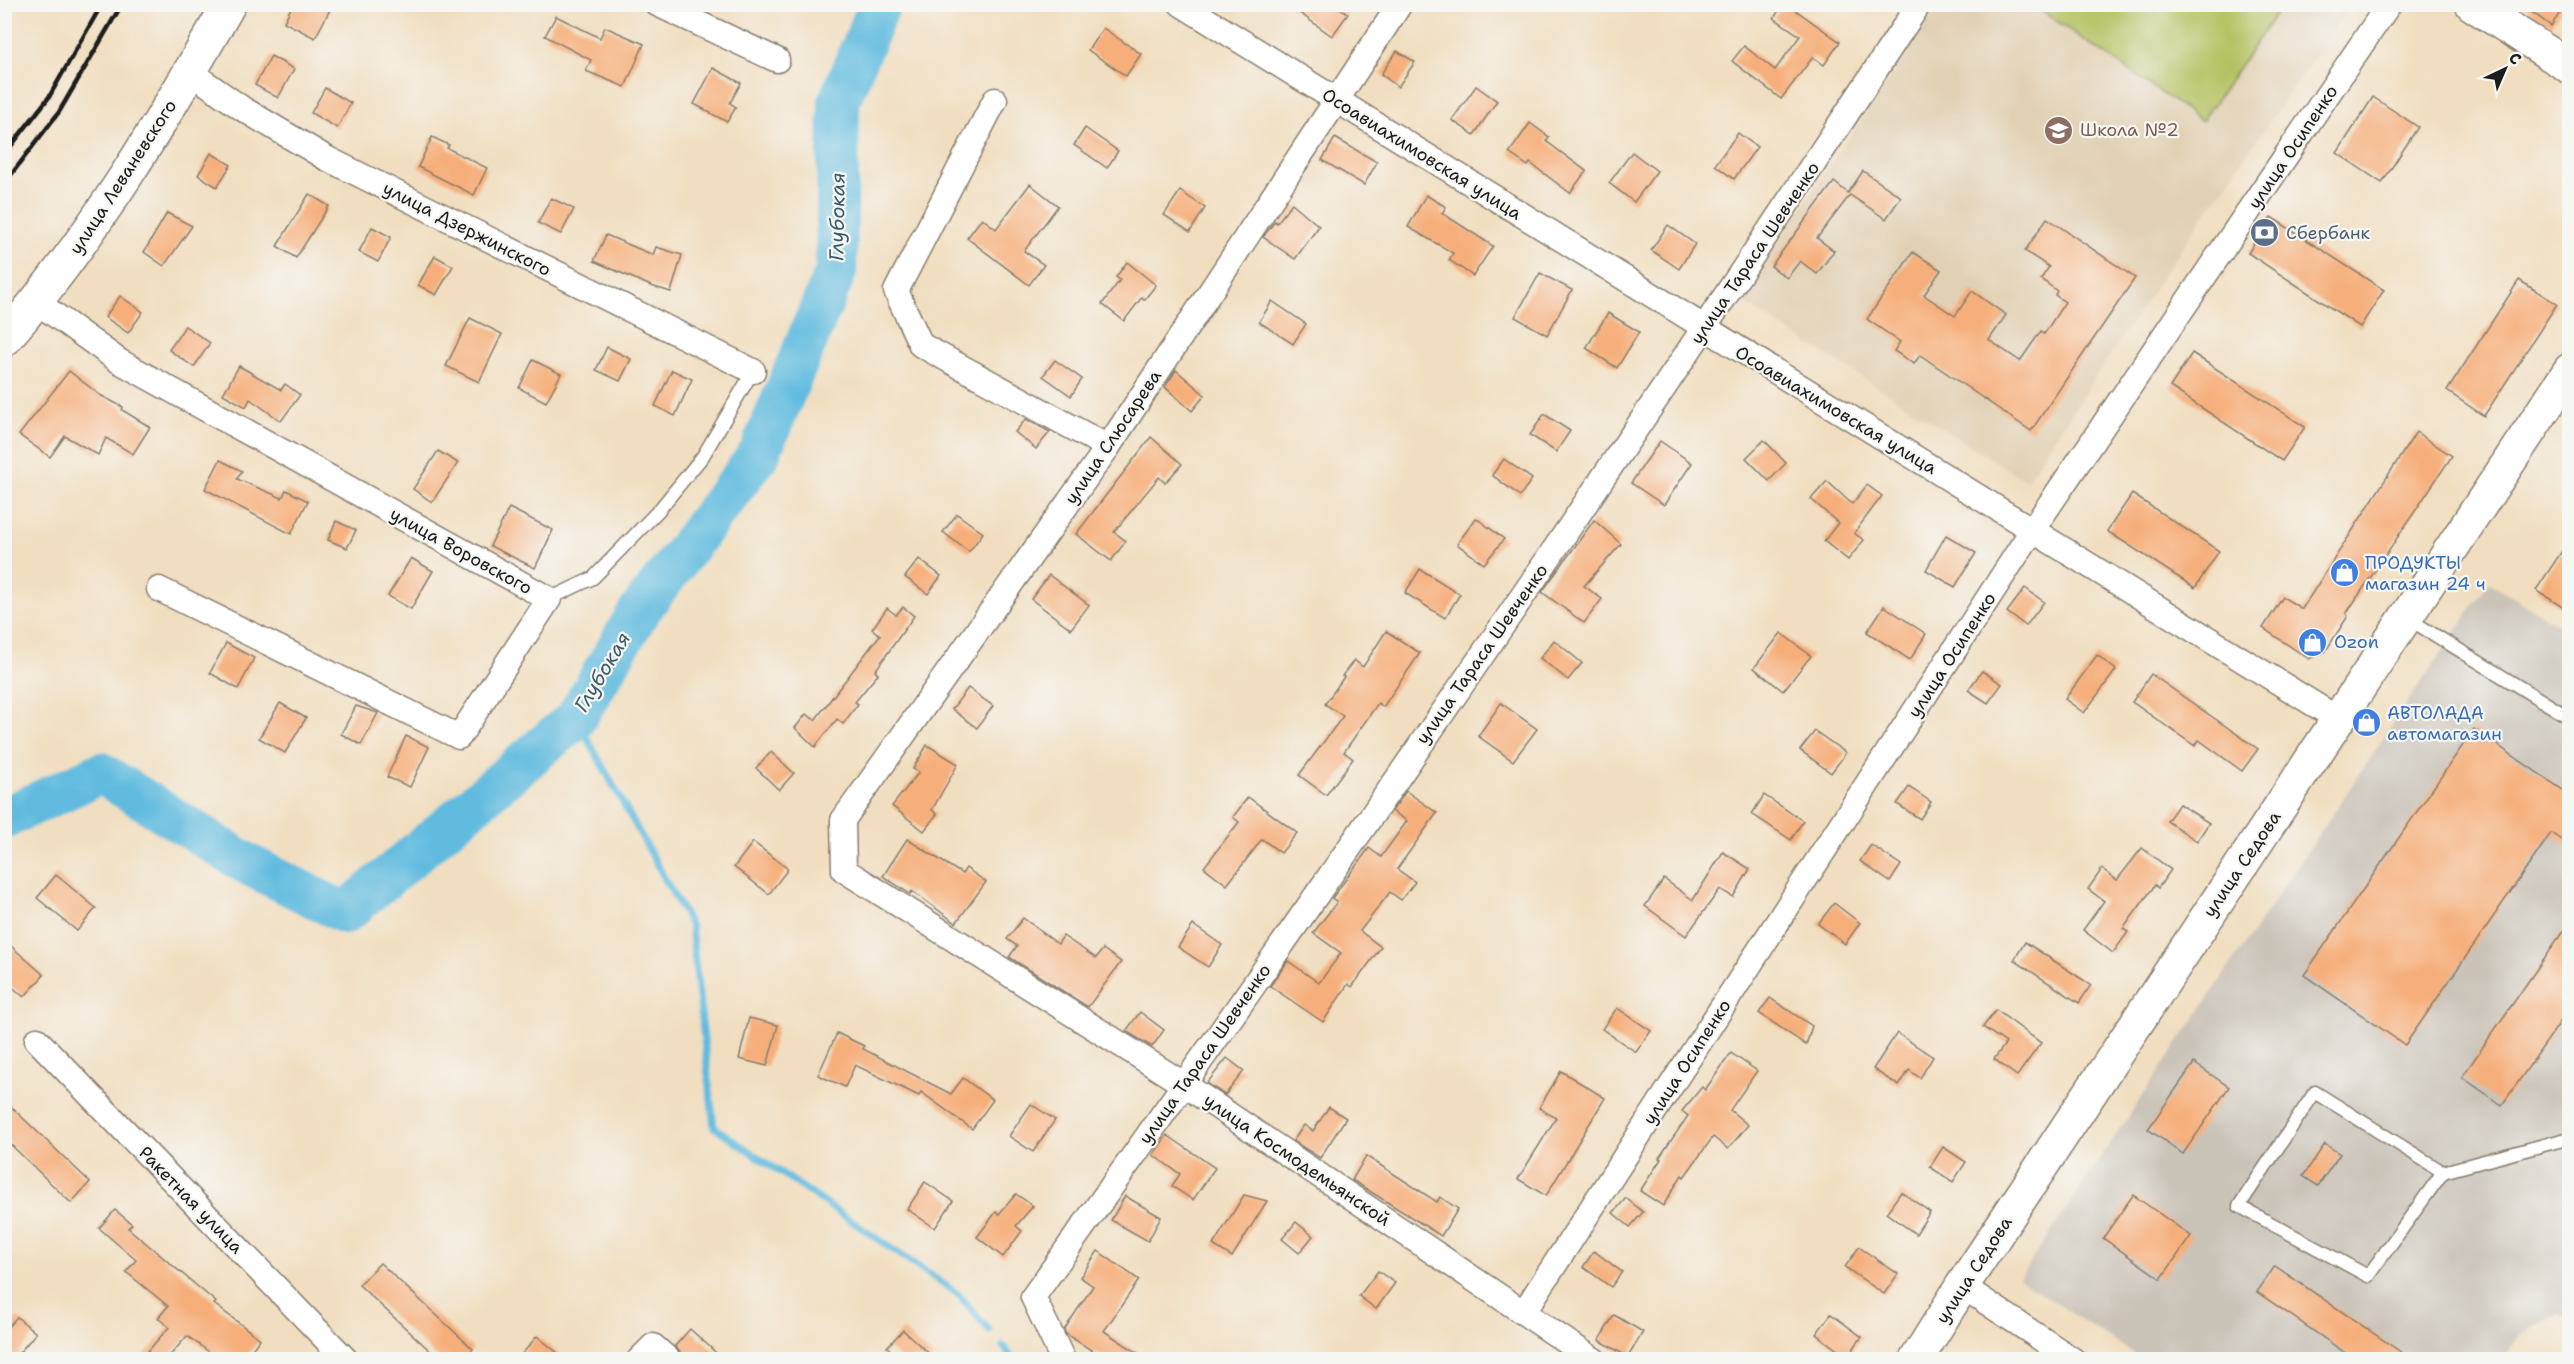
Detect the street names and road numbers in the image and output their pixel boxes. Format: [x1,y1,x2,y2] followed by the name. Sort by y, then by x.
[2243,80,2343,214] street label: улица Осипенко
[1318,83,1526,225] street label: Осоавиахимовская улица
[64,95,182,259] street label: улица Леваневского
[1685,157,1825,349] street label: улица Тараса Шевченко
[379,176,555,282] street label: улица Дзержинского
[1731,340,1941,480] street label: Осоавиахимовская улица
[1059,365,1167,509] street label: улица Слюсарева
[386,502,536,600] street label: улица Воровского
[1411,559,1553,749] street label: улица Тараса Шевченко
[1903,588,2001,722] street label: улица Осипенко
[2198,806,2286,922] street label: улица Седова
[1134,959,1276,1149] street label: улица Тараса Шевченко
[1638,995,1736,1129] street label: улица Осипенко
[1199,1088,1395,1232] street label: улица Космодемьянской
[133,1141,249,1259] street label: Ракетная улица
[1930,1212,2018,1328] street label: улица Седова

